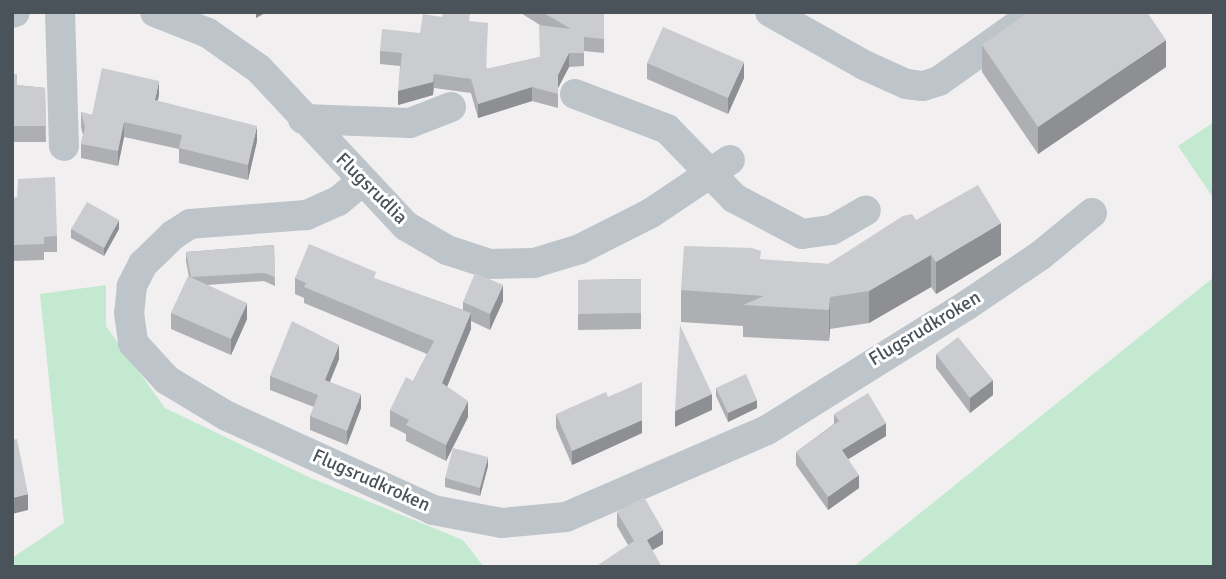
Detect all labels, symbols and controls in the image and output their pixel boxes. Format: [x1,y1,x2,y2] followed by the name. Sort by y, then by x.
[331,149,411,229] street label: Flugsrudlia
[865,287,985,371] street label: Flugsrudkroken
[309,445,433,517] street label: Flugsrudkroken

